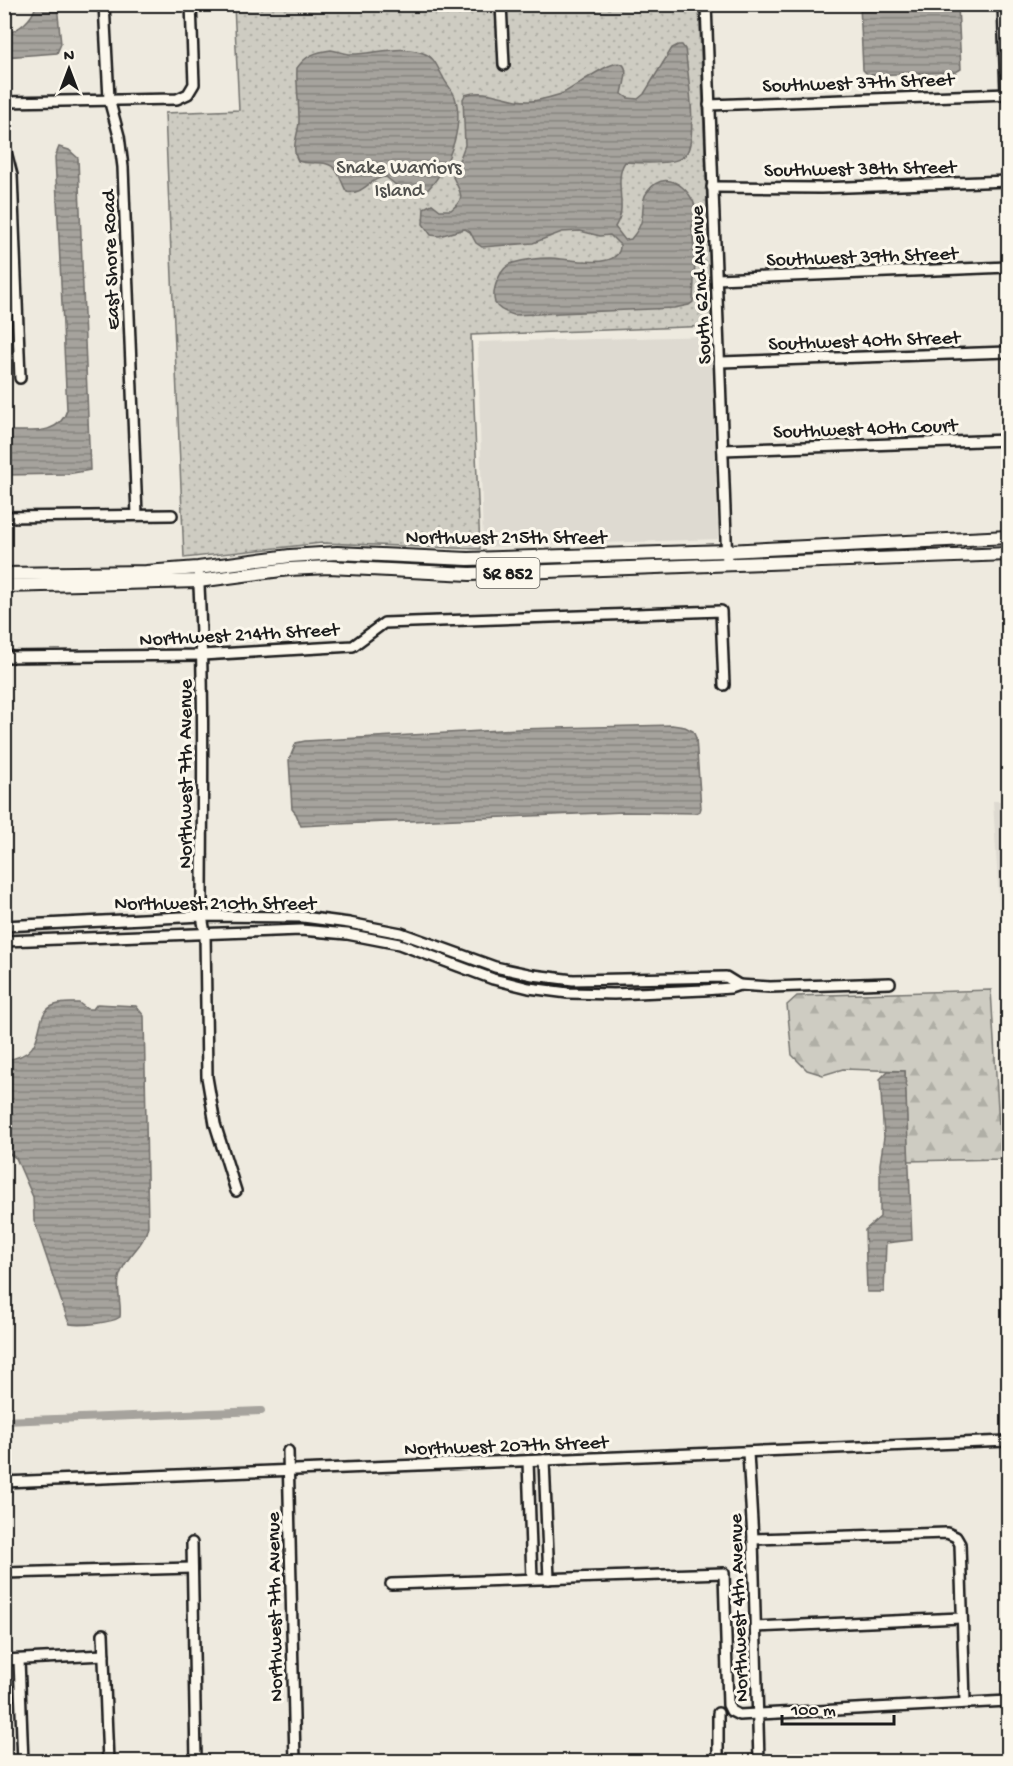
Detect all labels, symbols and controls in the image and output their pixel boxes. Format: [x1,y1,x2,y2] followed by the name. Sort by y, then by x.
[39,39,99,99] north arrow
[64,48,75,67] text: N
[762,70,956,99] street label: Southwest 37th Street
[764,157,958,184] street label: Southwest 38th Street
[336,158,462,204] park label: Snake Warriors Island
[98,187,126,330] street label: East Shore Road
[687,204,718,365] street label: South 62nd Avenue
[766,244,960,273] street label: Southwest 39th Street
[768,328,962,357] street label: Southwest 40th Street
[773,416,959,445] street label: Southwest 40th Court
[406,528,608,551] street label: Northwest 215th Street
[476,558,540,588] road number: SR 852
[139,620,341,653] street label: Northwest 214th Street
[176,678,199,869] street label: Northwest 7th Avenue
[114,894,318,917] street label: Northwest 210th Street
[404,1432,610,1463] street label: Northwest 207th Street
[263,1511,290,1702] street label: Northwest 7th Avenue
[726,1512,755,1703] street label: Northwest 4th Avenue
[782,1688,894,1726] scale bar
[790,1701,836,1722] text: 100 m

